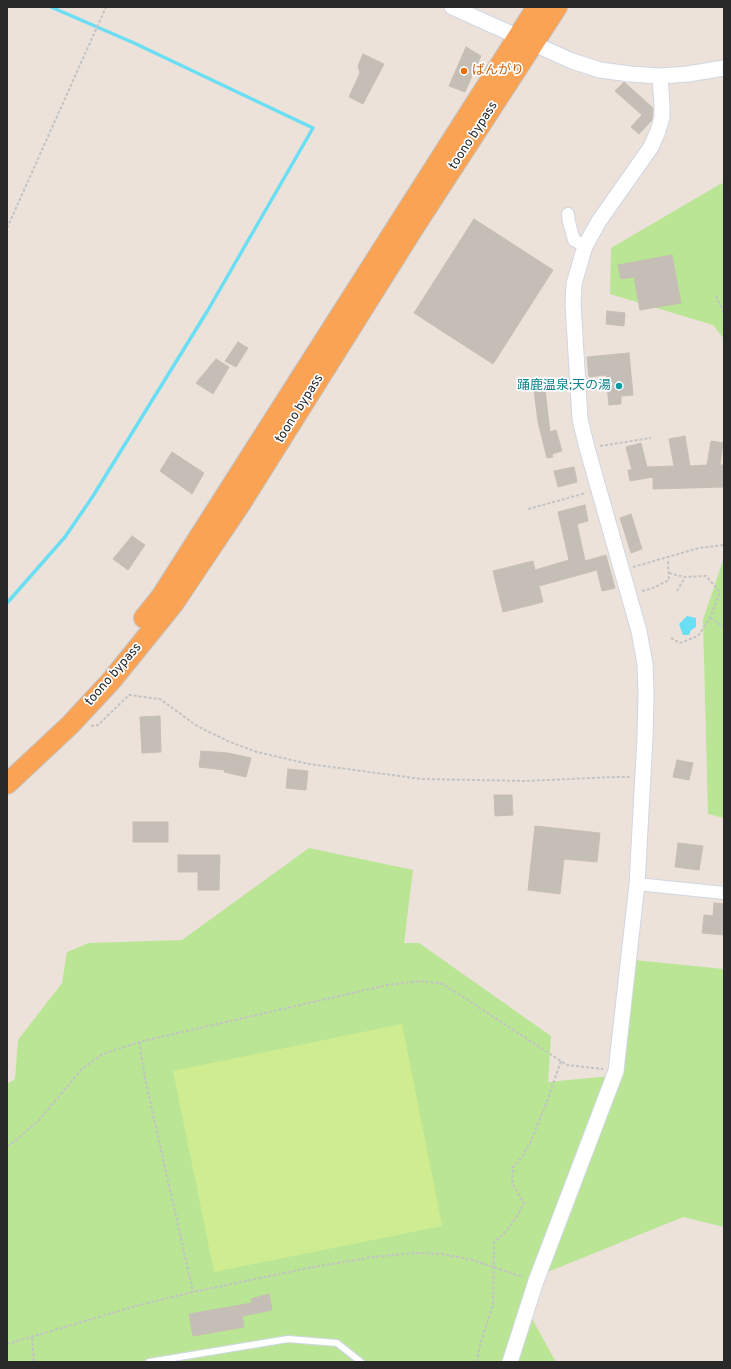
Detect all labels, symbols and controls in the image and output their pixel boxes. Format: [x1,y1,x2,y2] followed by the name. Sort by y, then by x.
[472,63,524,79] place label: ばんがり
[459,66,469,76] marker: ばんがり
[446,99,502,173] street label: toono bypass
[273,372,327,446] street label: toono bypass
[517,378,611,394] place label: 踊鹿温泉;天の湯
[614,381,624,391] marker: 踊鹿温泉;天の湯
[83,640,145,710] street label: toono bypass

